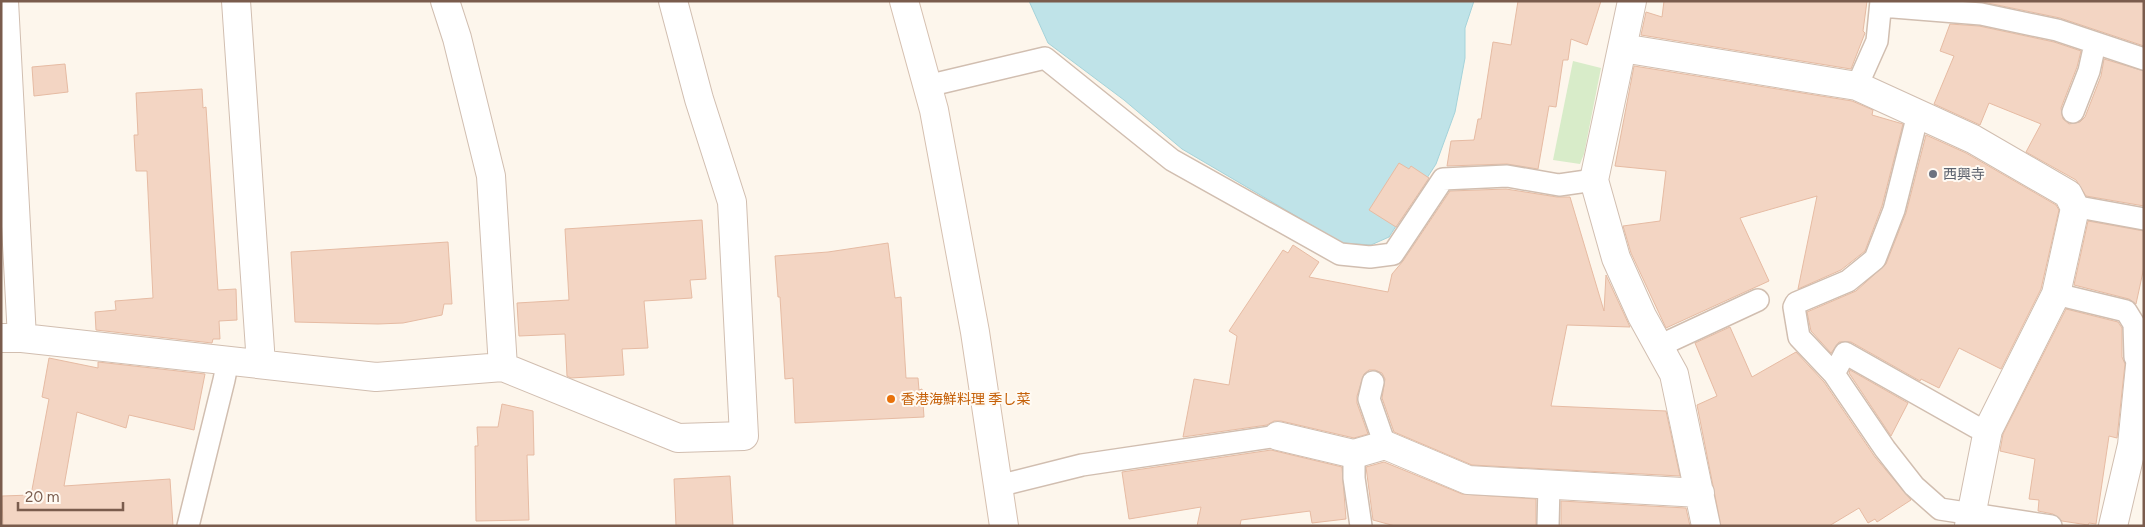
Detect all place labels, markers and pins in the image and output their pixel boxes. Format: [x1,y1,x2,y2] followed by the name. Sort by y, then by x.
[1943,166,1985,183] place label: 西興寺
[1927,168,1939,180] marker: 西興寺
[901,391,1030,408] place label: 香港海鮮料理 季し菜
[885,393,897,405] marker: 香港海鮮料理 季し菜

